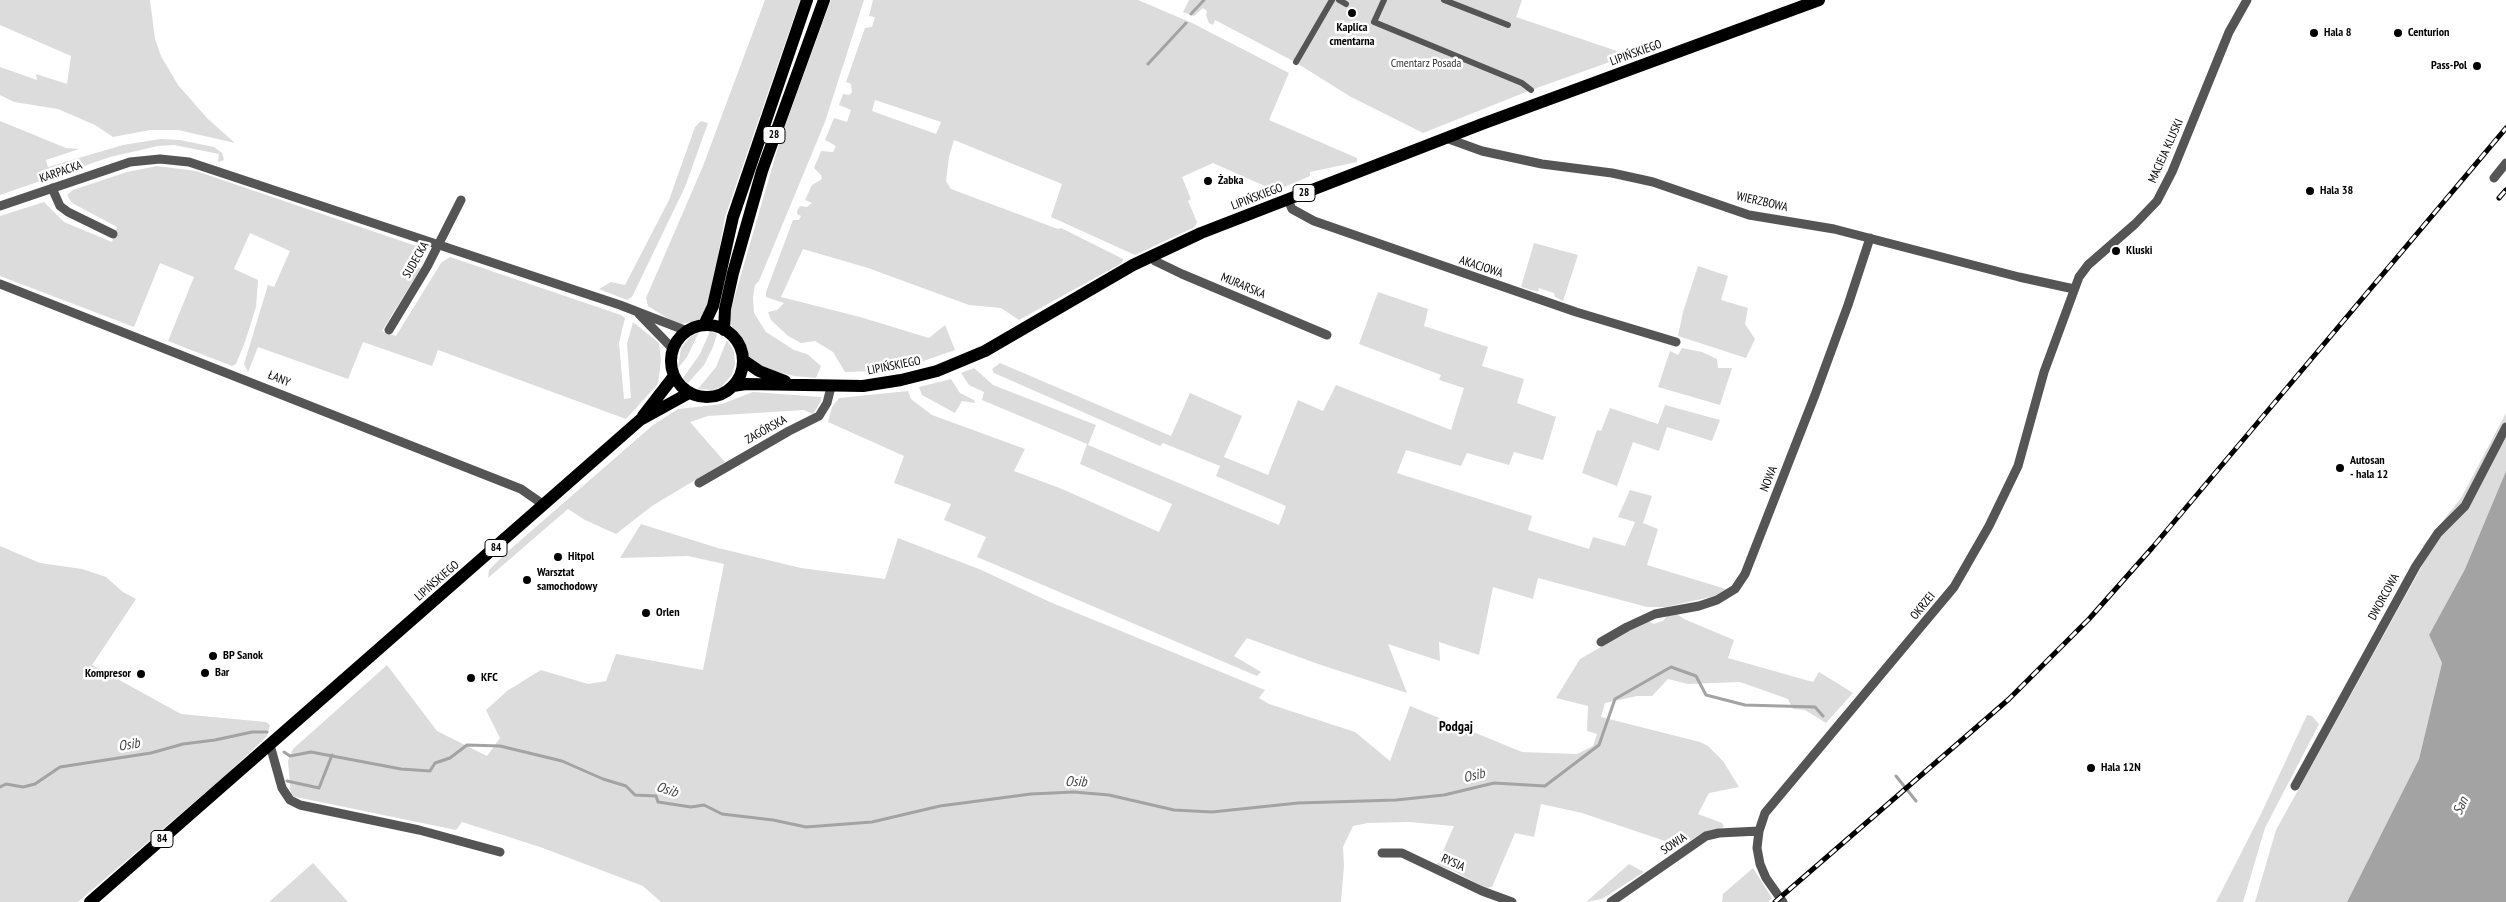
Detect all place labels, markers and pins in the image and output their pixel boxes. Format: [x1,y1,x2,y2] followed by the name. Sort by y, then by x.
[1346,7,1358,19] marker: Kaplica cmentarna
[1330,21,1374,49] place label: Kaplica cmentarna
[2324,26,2351,40] place label: Hala 8
[2408,26,2449,40] place label: Centurion
[2308,27,2320,39] marker: Hala 8
[2392,27,2404,39] marker: Centurion
[2431,59,2467,73] place label: Pass-Pol
[2471,60,2483,72] marker: Pass-Pol
[1218,174,1243,188] place label: Żabka
[1202,175,1214,187] marker: Żabka
[2320,184,2353,198] place label: Hala 38
[2304,185,2316,197] marker: Hala 38
[2126,244,2152,258] place label: Kluski
[2110,245,2122,257] marker: Kluski
[2350,454,2388,482] place label: Autosan - hala 12
[2334,462,2346,474] marker: Autosan - hala 12
[568,550,594,564] place label: Hitpol
[552,551,564,563] marker: Hitpol
[537,566,597,594] place label: Warsztat samochodowy
[521,574,533,586] marker: Warsztat samochodowy
[656,606,680,620] place label: Orlen
[640,607,652,619] marker: Orlen
[223,649,263,663] place label: BP Sanok
[207,650,219,662] marker: BP Sanok
[215,666,229,680] place label: Bar
[85,667,131,681] place label: Kompresor
[199,667,211,679] marker: Bar
[135,668,147,680] marker: Kompresor
[481,671,498,685] place label: KFC
[465,672,477,684] marker: KFC
[2101,761,2141,775] place label: Hala 12N
[2085,762,2097,774] marker: Hala 12N

